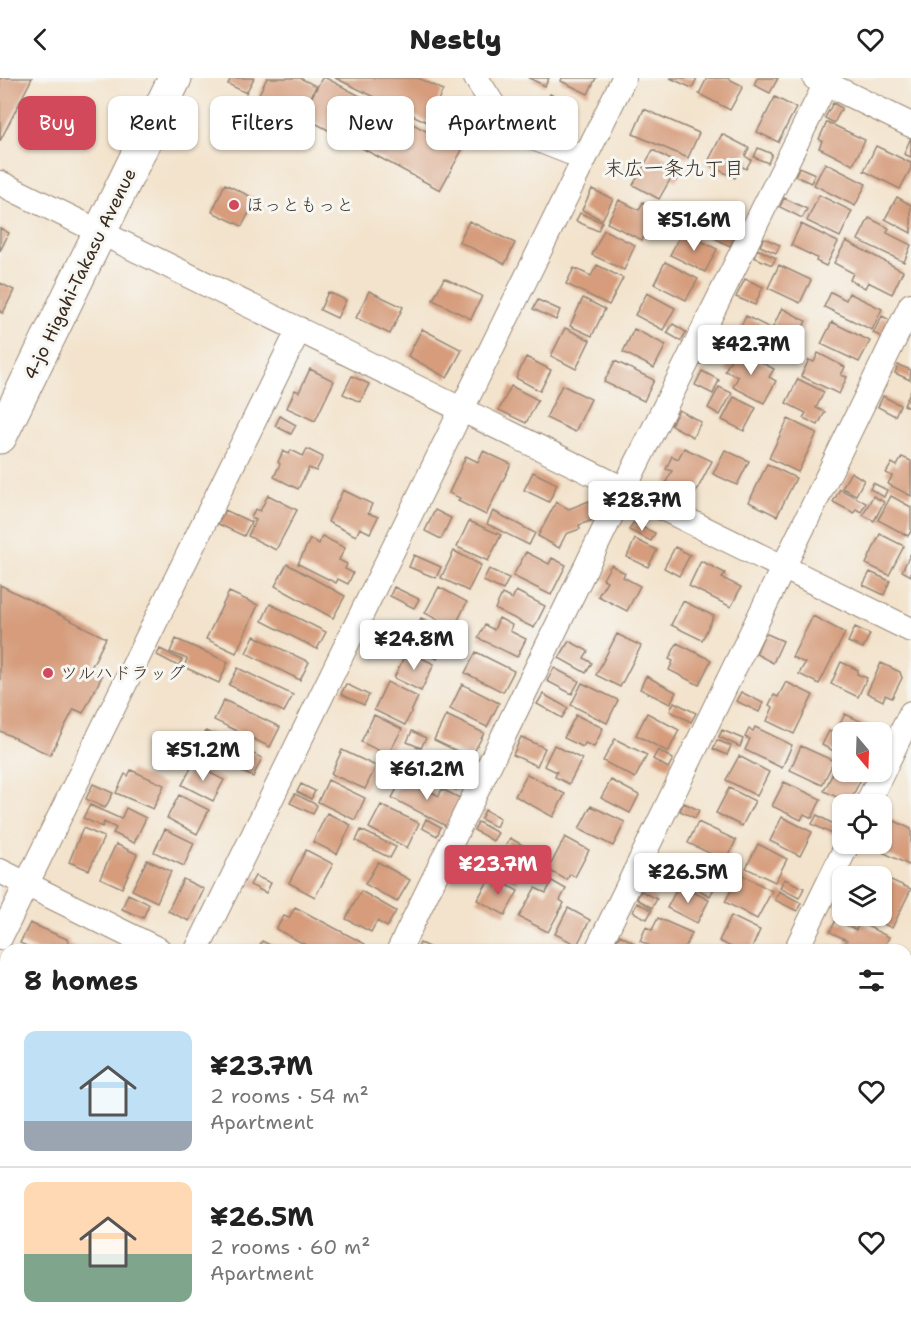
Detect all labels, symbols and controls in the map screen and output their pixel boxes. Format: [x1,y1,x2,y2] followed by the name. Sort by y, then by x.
[409,21,502,58] text: Nestly
[24,23,57,56] icon: back
[854,23,887,56] icon: heart
[18,96,96,150] chip: Buy
[108,96,198,150] chip: Rent
[210,96,315,150] chip: Filters
[327,96,414,150] chip: New
[426,96,578,150] chip: Apartment
[604,155,744,181] district label: 末広一条九丁目
[18,164,142,384] street label: 4-jo Higahi-Takasu Avenue
[246,193,354,217] place label: ほっともっと
[227,198,241,212] marker: ほっともっと
[645,201,743,252] pin: ¥51.6M
[657,207,731,233] text: ¥51.6M
[702,325,800,376] pin: ¥42.7M
[712,331,790,357] text: ¥42.7M
[593,481,691,532] pin: ¥28.7M
[602,487,682,513] text: ¥28.7M
[365,620,463,671] pin: ¥24.8M
[374,626,454,652] text: ¥24.8M
[60,661,185,685] place label: ツルハドラッグ
[41,666,55,680] marker: ツルハドラッグ
[832,722,892,782] north arrow
[832,722,892,926] map controls
[154,731,252,782] pin: ¥51.2M
[166,737,240,763] text: ¥51.2M
[378,750,476,801] pin: ¥61.2M
[390,756,464,782] text: ¥61.2M
[832,794,892,854] button: locate
[449,845,547,896] pin: ¥23.7M
[458,851,538,877] text: ¥23.7M
[639,853,737,904] pin: ¥26.5M
[648,859,728,885] text: ¥26.5M
[832,866,892,926] button: layers
[24,963,138,998] text: 8 homes
[855,964,888,997] icon: filters
[210,1048,313,1083] text: ¥23.7M
[72,1055,144,1127] icon: home
[855,1075,888,1108] icon: heart
[210,1083,369,1109] text: 2 rooms · 54 m²
[210,1109,314,1135] text: Apartment
[210,1199,314,1234] text: ¥26.5M
[72,1206,144,1278] icon: home
[855,1226,888,1259] icon: heart
[210,1234,370,1260] text: 2 rooms · 60 m²
[210,1260,314,1286] text: Apartment

